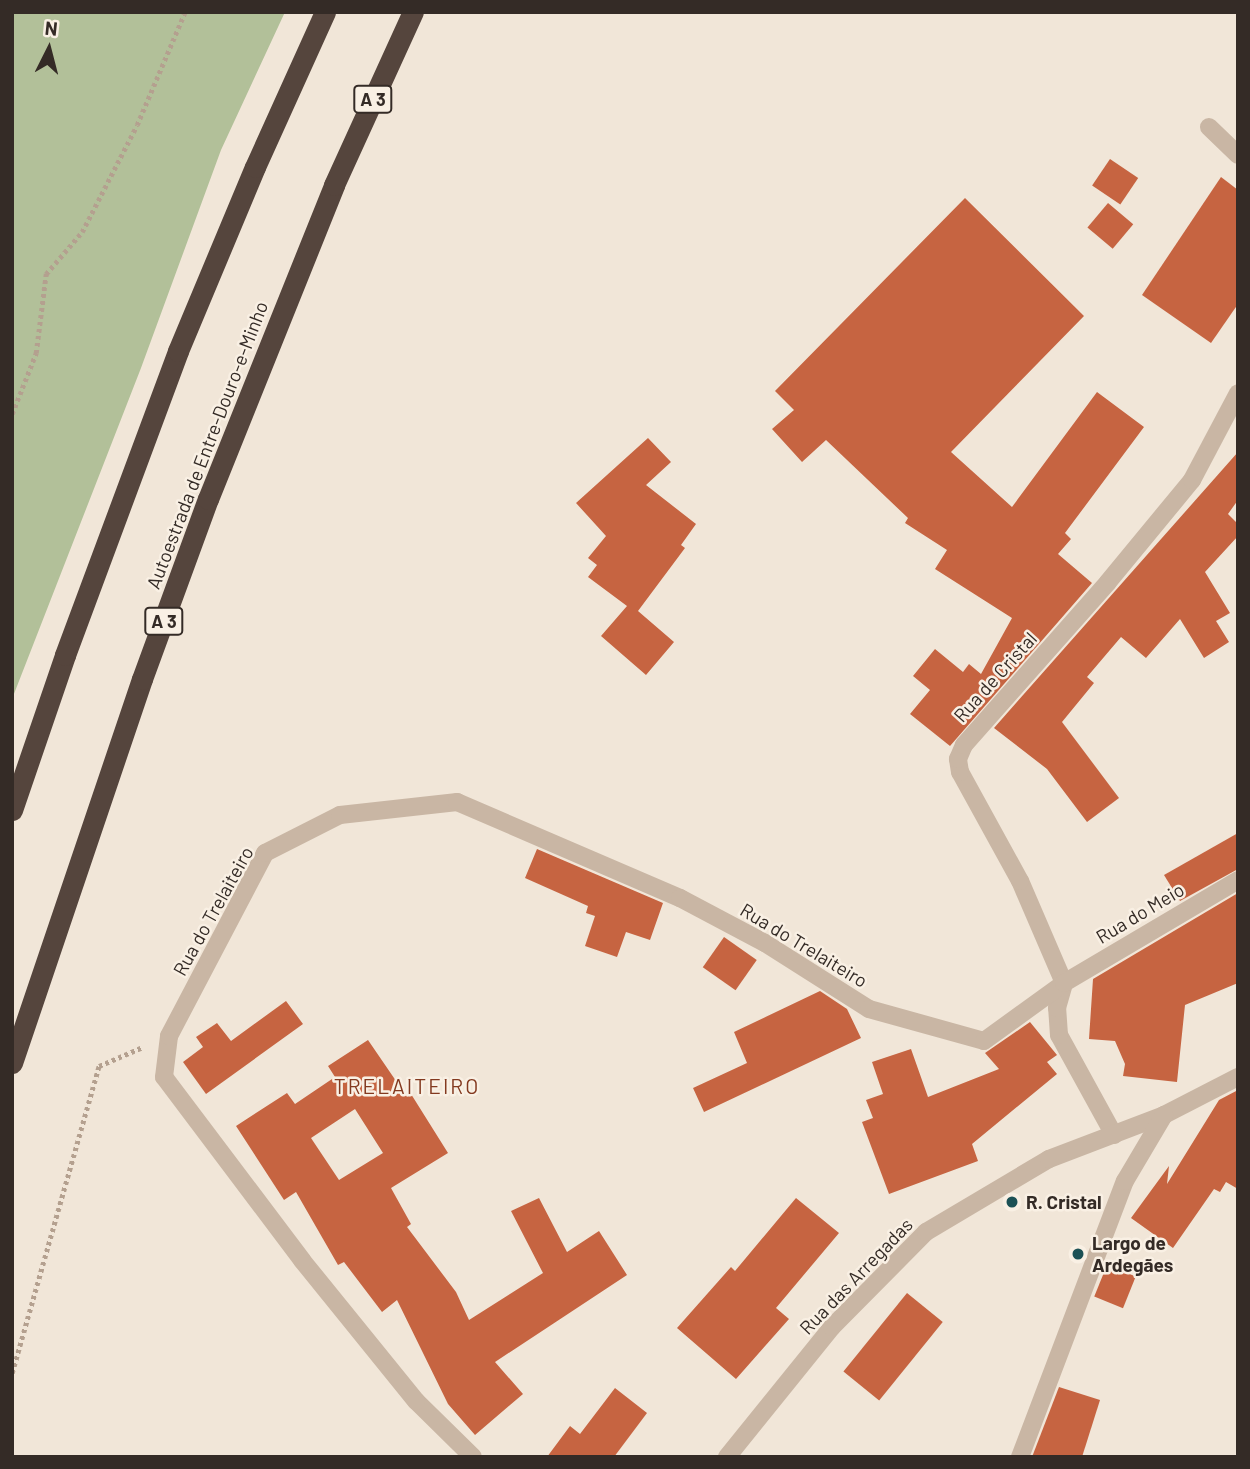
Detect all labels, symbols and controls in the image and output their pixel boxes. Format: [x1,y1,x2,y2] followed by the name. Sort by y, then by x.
[14,14,84,84] north arrow
[44,16,59,40] text: N
[352,84,394,114] road number: A 3
[141,298,273,592] street label: Autoestrada de Entre-Douro-e-Minho
[143,606,185,636] road number: A 3
[949,627,1041,727] street label: Rua de Cristal
[168,842,258,980] street label: Rua do Trelaiteiro
[1092,878,1188,948] street label: Rua do Meio
[736,898,872,992] street label: Rua do Trelaiteiro
[335,1073,479,1099] district label: TRELAITEIRO
[1026,1191,1102,1213] place label: R. Cristal
[1004,1194,1020,1210] marker: R. Cristal
[795,1213,917,1339] street label: Rua das Arregadas
[1092,1232,1173,1276] place label: Largo de Ardegães
[1070,1246,1086,1262] marker: Largo de Ardegães

